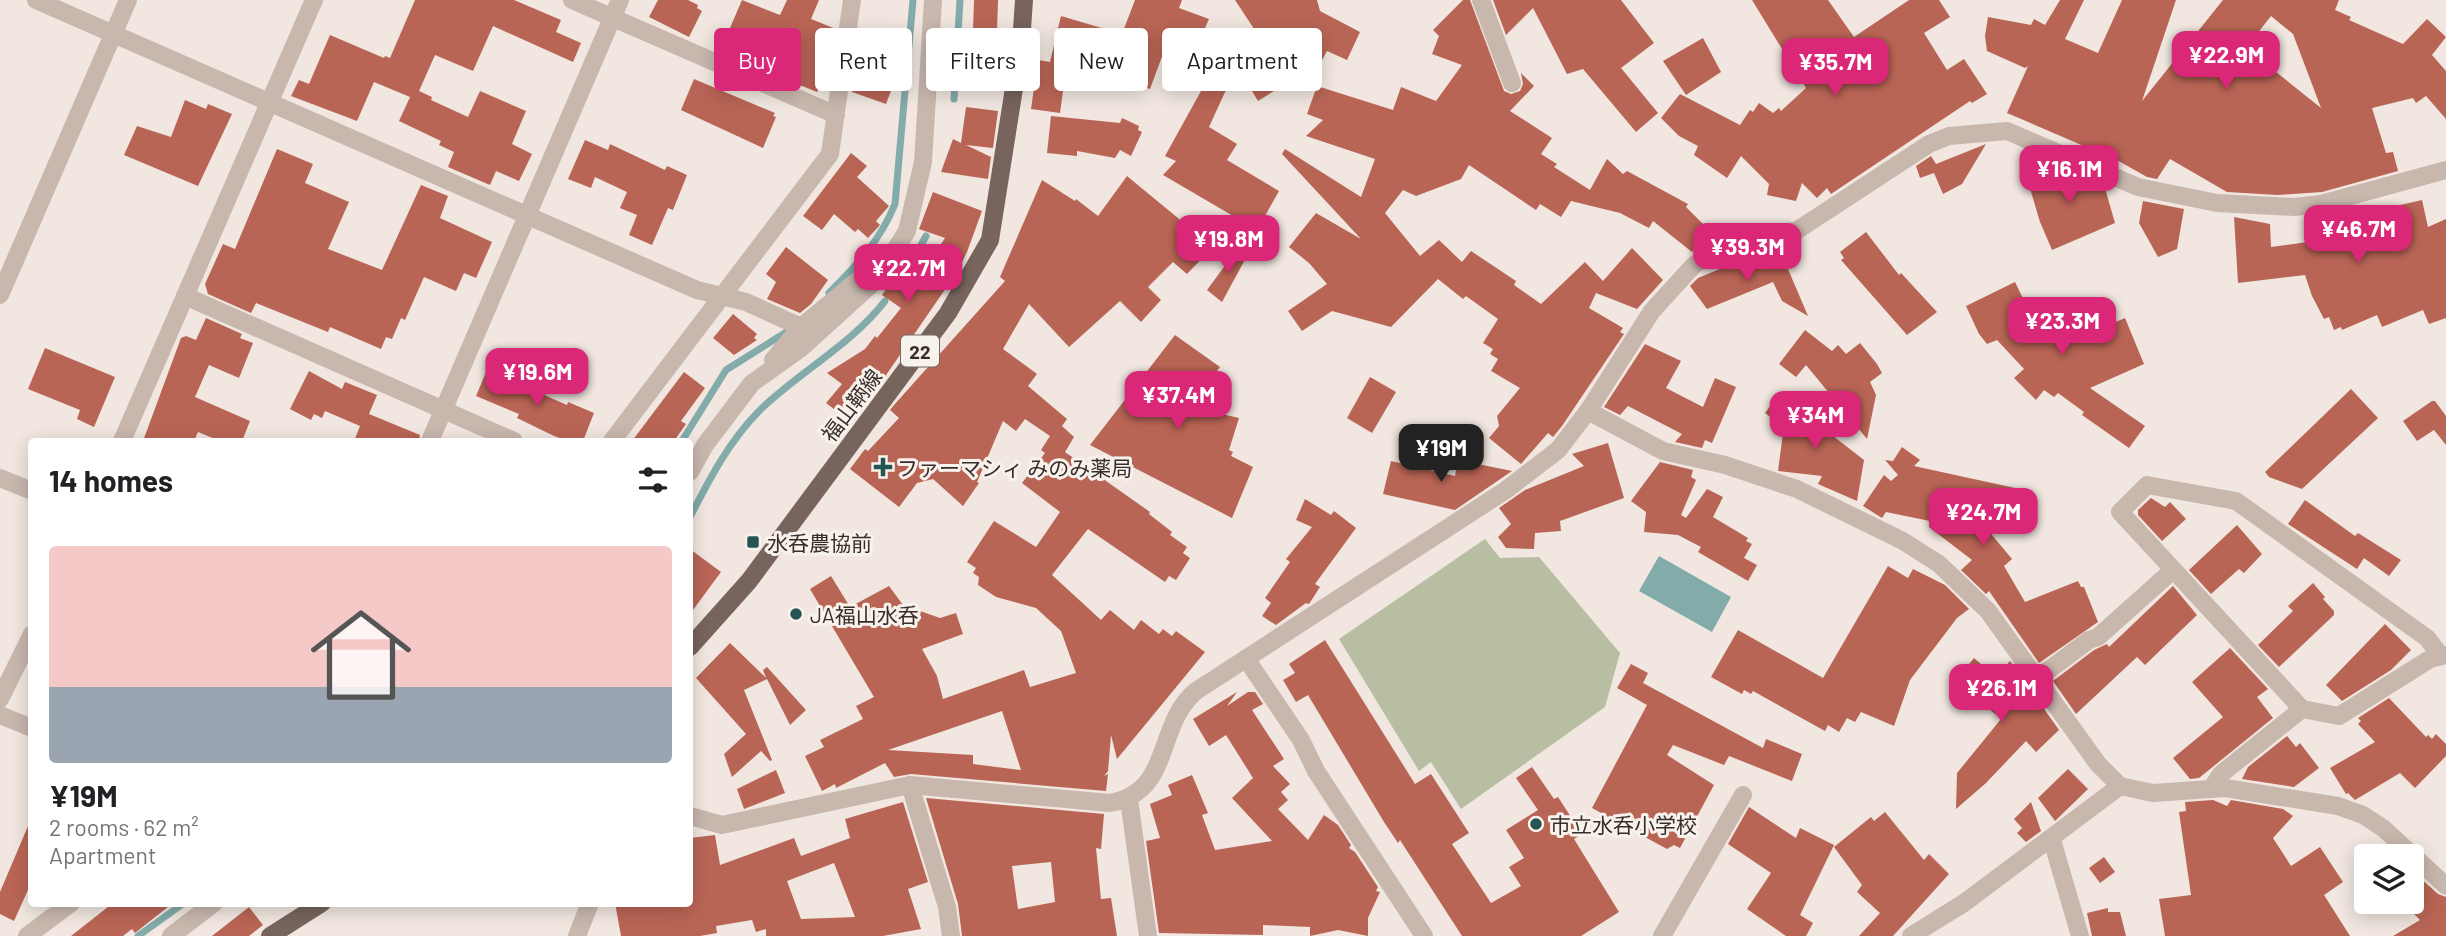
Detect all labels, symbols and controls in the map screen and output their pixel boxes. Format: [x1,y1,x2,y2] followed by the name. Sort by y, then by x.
[714,28,801,91] chip: Buy
[815,28,912,91] chip: Rent
[926,28,1040,91] chip: Filters
[1054,28,1148,91] chip: New
[1162,28,1322,91] chip: Apartment
[2169,32,2283,91] pin: ¥22.9M
[1778,38,1892,98] pin: ¥35.7M
[2188,40,2264,68] text: ¥22.9M
[1798,47,1872,75] text: ¥35.7M
[2012,146,2126,205] pin: ¥16.1M
[2035,154,2103,182] text: ¥16.1M
[2301,205,2415,265] pin: ¥46.7M
[2320,214,2396,242] text: ¥46.7M
[1171,216,1285,275] pin: ¥19.8M
[1192,224,1264,252] text: ¥19.8M
[1690,224,1804,283] pin: ¥39.3M
[1709,232,1785,260] text: ¥39.3M
[851,244,965,304] pin: ¥22.7M
[870,253,946,281] text: ¥22.7M
[2005,298,2119,357] pin: ¥23.3M
[2024,306,2100,334] text: ¥23.3M
[901,336,939,366] road number: 22
[480,348,594,408] pin: ¥19.6M
[501,357,573,385] text: ¥19.6M
[816,364,886,446] street label: 福山鞆線
[1121,372,1235,431] pin: ¥37.4M
[1141,380,1215,408] text: ¥37.4M
[1774,392,1856,451] pin: ¥34M
[1786,400,1844,428] text: ¥34M
[1400,424,1482,484] pin: ¥19M
[1415,433,1467,461] text: ¥19M
[897,455,1132,480] place label: ファーマシィ みのみ薬局
[875,459,891,475] marker: ファーマシィ みのみ薬局
[634,461,672,499] icon: filters
[49,462,173,498] text: 14 homes
[1926,489,2040,548] pin: ¥24.7M
[1945,497,2021,525] text: ¥24.7M
[767,530,872,555] place label: 水呑農協前
[745,534,761,550] marker: 水呑農協前
[298,592,424,718] icon: home
[810,602,919,627] place label: JA福山水呑
[788,606,804,622] marker: JA福山水呑
[1944,664,2058,724] pin: ¥26.1M
[1965,673,2037,701] text: ¥26.1M
[49,777,118,813] text: ¥19M
[1550,812,1697,837] place label: 市立水呑小学校
[49,813,199,841] text: 2 rooms · 62 m²
[1528,816,1544,832] marker: 市立水呑小学校
[49,841,156,869] text: Apartment
[2354,844,2424,914] map controls
[2354,844,2424,914] button: layers

